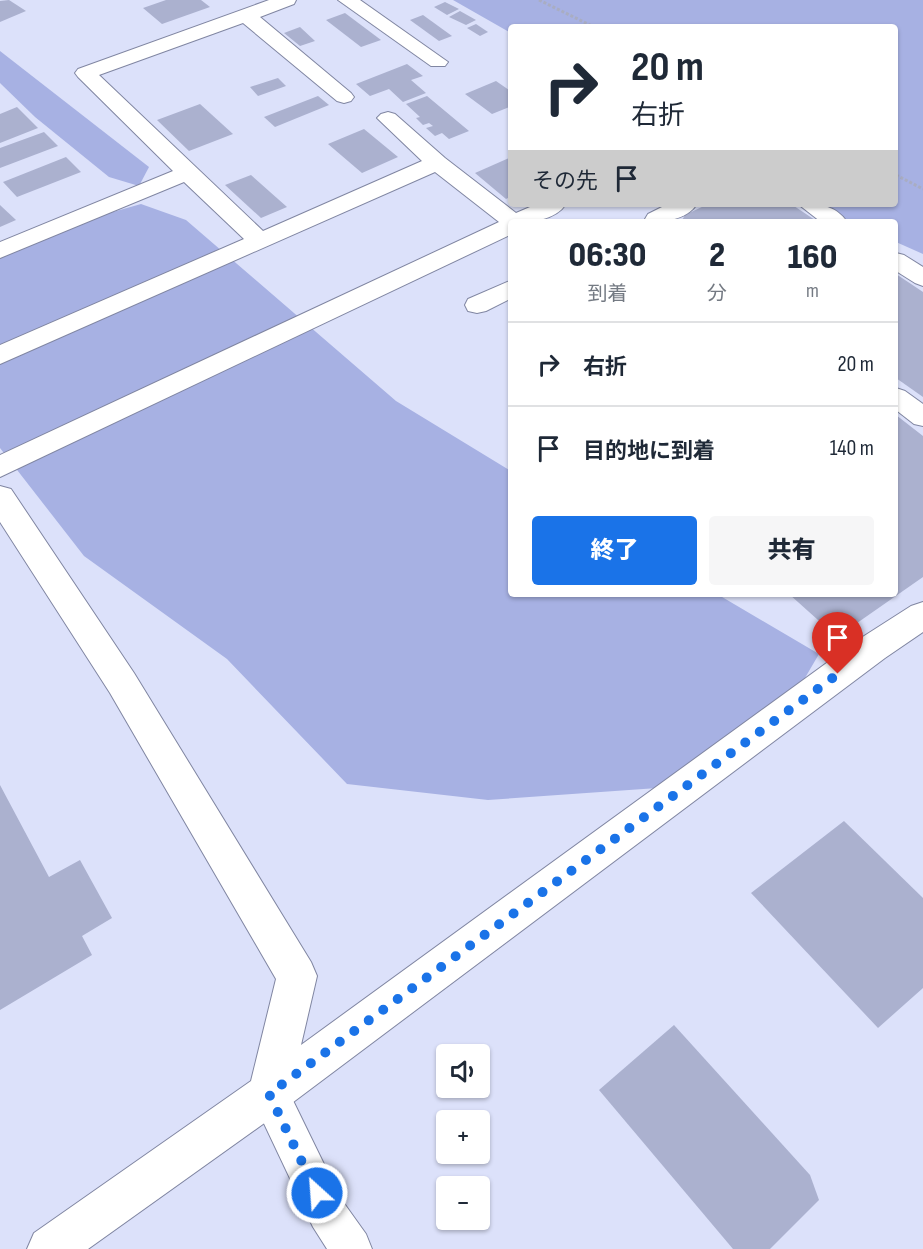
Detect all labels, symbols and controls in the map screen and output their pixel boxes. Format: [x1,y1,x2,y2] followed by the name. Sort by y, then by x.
[631,42,704,93] text: 20 m
[532,48,610,126] icon: right
[631,100,685,132] text: 右折
[610,162,643,195] icon: arrive
[532,168,598,195] text: その先
[569,234,647,277] text: 06:30
[709,234,725,277] text: 2
[788,236,837,279] text: 160
[806,279,819,303] text: m
[588,282,628,306] text: 到着
[707,282,727,306] text: 分
[532,348,565,381] icon: right
[838,351,874,378] text: 20 m
[583,354,627,381] text: 右折
[532,432,565,465] icon: arrive
[830,435,874,462] text: 140 m
[583,438,715,465] text: 目的地に到着
[532,516,697,585] button: 終了
[709,516,874,585] button: 共有
[812,612,863,674] pin
[821,621,854,654] icon: arrive
[436,1044,490,1230] map controls
[436,1044,490,1098] button: sound
[436,1110,490,1164] button: +
[285,1161,349,1225] position arrow
[436,1176,490,1230] button: −

